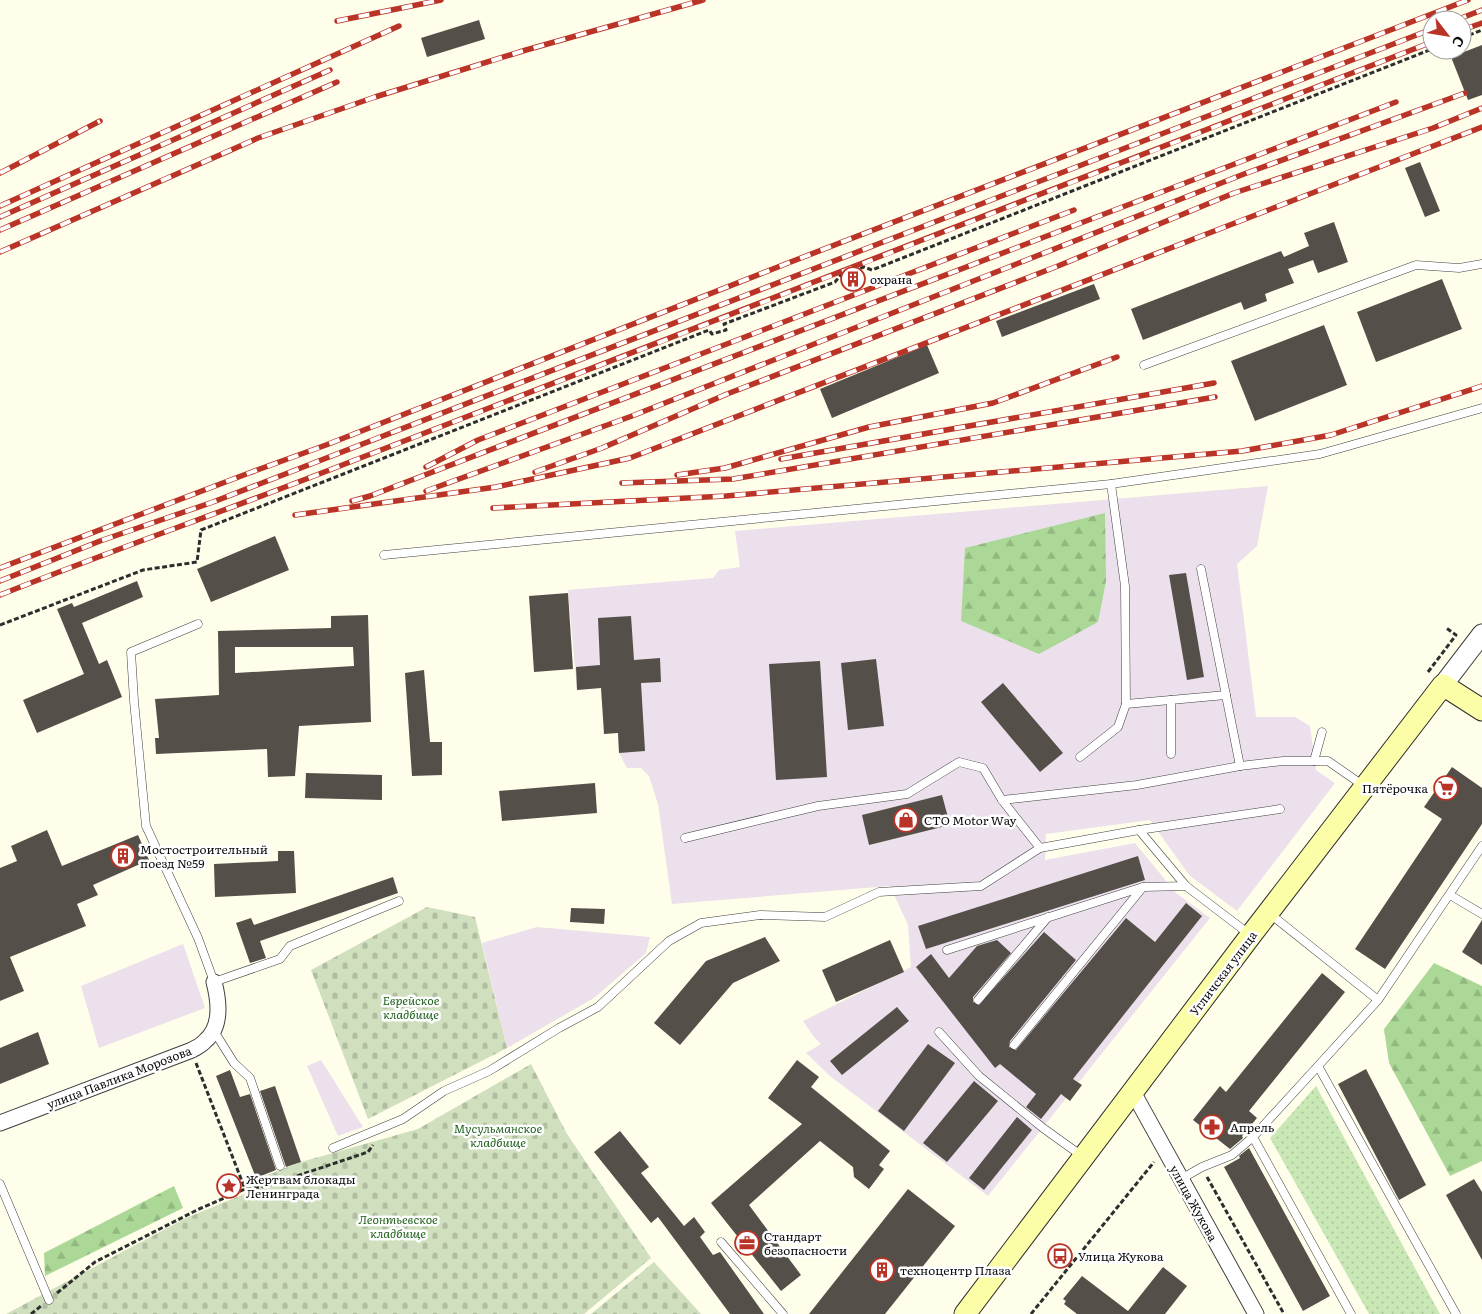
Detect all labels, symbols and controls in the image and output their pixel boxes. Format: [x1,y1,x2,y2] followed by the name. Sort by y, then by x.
[1422,10,1472,60] north arrow
[1448,33,1470,52] text: С
[840,266,866,292] building icon: охрана
[870,270,913,288] place label: охрана
[1433,775,1459,801] supermarket icon: Пятёрочка
[1362,779,1429,797] place label: Пятёрочка
[893,807,919,833] shop icon: СТО Motor Way
[924,811,1017,829] place label: СТО Motor Way
[140,840,268,872] place label: Мостостроительный поезд №59
[110,843,136,869] building icon: Мостостроительный поезд №59
[1185,926,1261,1019] street label: Угличская улица
[383,991,440,1023] park label: Еврейское кладбище
[44,1041,195,1113] street label: улица Павлика Морозова
[1199,1114,1225,1140] pharmacy icon: Апрель
[1230,1118,1275,1136] place label: Апрель
[454,1119,542,1151] park label: Мусульманское кладбище
[1166,1161,1223,1245] street label: улица Жукова
[246,1170,356,1202] place label: Жертвам блокады Ленинграда
[216,1173,242,1199] place icon: Жертвам блокады Ленинграда
[358,1210,438,1242] park label: Леонтьевское кладбище
[764,1227,847,1259] place label: Стандарт безопасности
[734,1230,760,1256] office icon: Стандарт безопасности
[1047,1243,1073,1269] bus stop icon: Улица Жукова
[1078,1247,1164,1265] place label: Улица Жукова
[869,1257,895,1283] building icon: техноцентр Плаза
[900,1261,1011,1279] place label: техноцентр Плаза

